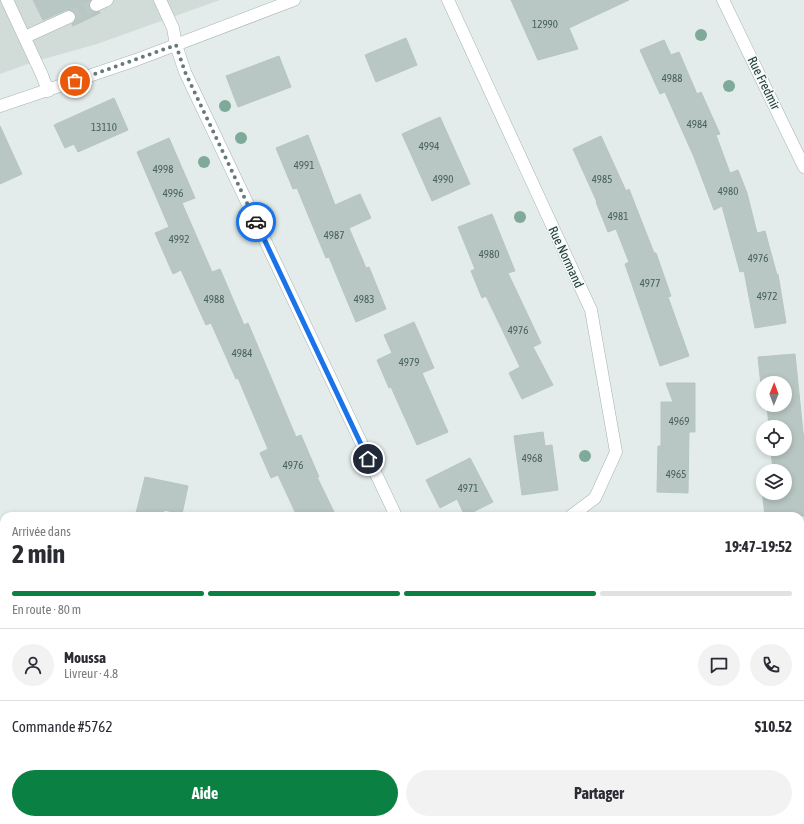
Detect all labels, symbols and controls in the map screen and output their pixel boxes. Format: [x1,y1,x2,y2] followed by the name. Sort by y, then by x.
[532,18,558,30] house number: 12990
[745,54,783,112] street label: Rue Fredmir
[58,64,92,98] pin
[64,70,86,92] icon: bag
[662,72,682,84] house number: 4988
[687,118,707,130] house number: 4984
[91,121,117,133] house number: 13110
[419,140,439,152] house number: 4994
[294,159,314,171] house number: 4991
[153,163,173,175] house number: 4998
[433,173,453,185] house number: 4990
[592,173,612,185] house number: 4985
[718,185,738,197] house number: 4980
[163,187,183,199] house number: 4996
[236,202,276,242] courier
[608,210,628,222] house number: 4981
[245,211,267,233] icon: car
[545,224,587,290] street label: Rue Normand
[324,229,344,241] house number: 4987
[169,233,189,245] house number: 4992
[479,248,499,260] house number: 4980
[748,252,768,264] house number: 4976
[640,277,660,289] house number: 4977
[757,290,777,302] house number: 4972
[204,293,224,305] house number: 4988
[354,293,374,305] house number: 4983
[508,324,528,336] house number: 4976
[232,347,252,359] house number: 4984
[399,356,419,368] house number: 4979
[756,376,792,412] north arrow
[756,376,792,500] map controls
[669,415,689,427] house number: 4969
[756,420,792,456] button: locate
[351,442,385,476] pin
[357,448,379,470] icon: home
[522,452,542,464] house number: 4968
[283,459,303,471] house number: 4976
[756,464,792,500] button: layers
[666,468,686,480] house number: 4965
[458,482,478,494] house number: 4971
[12,524,71,539] text: Arrivée dans
[725,538,792,555] text: 19:47–19:52
[12,539,65,569] text: 2 min
[12,602,81,617] text: En route · 80 m
[12,644,54,686] button: person
[698,644,740,686] button: chat
[750,644,792,686] button: phone
[64,649,106,666] text: Moussa
[64,666,118,681] text: Livreur · 4.8
[12,718,112,735] text: Commande #5762
[755,718,792,735] text: $10.52
[12,770,398,816] button: Aide
[406,770,792,816] button: Partager

